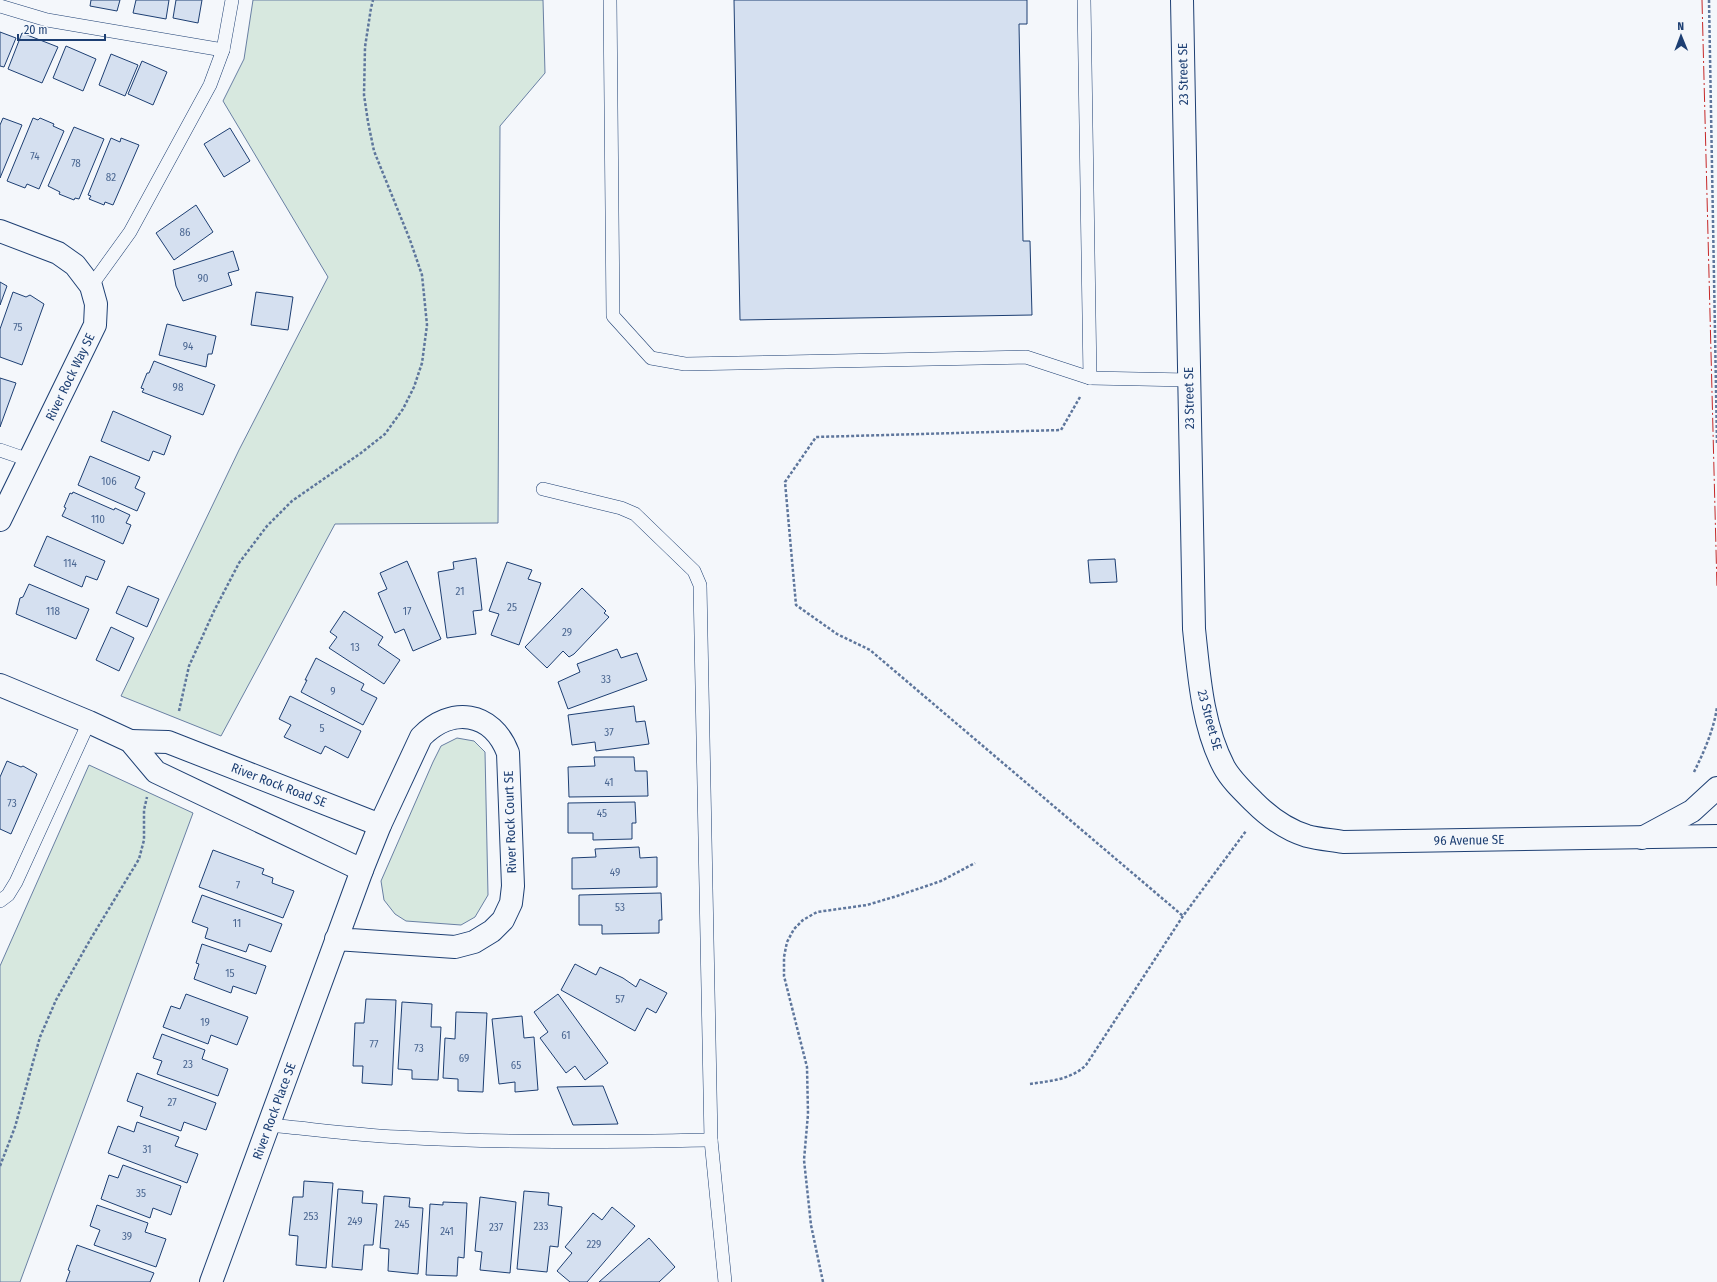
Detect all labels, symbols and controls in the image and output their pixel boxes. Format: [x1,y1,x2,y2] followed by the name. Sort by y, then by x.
[18,16,105,42] scale bar
[1661,16,1701,56] north arrow
[1677,20,1684,33] text: N
[24,23,48,37] text: 20 m
[1175,43,1191,105] street label: 23 Street SE
[30,150,40,163] house number: 74
[71,157,81,170] house number: 78
[106,171,116,184] house number: 82
[180,226,191,239] house number: 86
[197,272,209,285] house number: 90
[13,321,23,334] house number: 75
[42,331,98,423] street label: River Rock Way SE
[183,340,194,353] house number: 94
[1181,367,1197,429] street label: 23 Street SE
[173,381,184,394] house number: 98
[101,475,117,488] house number: 106
[91,513,105,526] house number: 110
[63,557,78,570] house number: 114
[456,585,464,598] house number: 21
[507,601,517,614] house number: 25
[46,605,60,618] house number: 118
[403,605,412,618] house number: 17
[562,626,572,639] house number: 29
[350,641,360,654] house number: 13
[601,673,611,686] house number: 33
[330,685,336,698] house number: 9
[1195,688,1225,752] street label: 23 Street SE
[319,722,325,735] house number: 5
[604,726,614,739] house number: 37
[229,760,329,810] street label: River Rock Road SE
[501,770,519,874] street label: River Rock Court SE
[604,776,614,789] house number: 41
[7,797,17,810] house number: 73
[597,807,607,820] house number: 45
[1434,832,1504,848] street label: 96 Avenue SE
[610,866,620,879] house number: 49
[236,879,241,892] house number: 7
[615,901,625,914] house number: 53
[233,917,241,930] house number: 11
[225,967,235,980] house number: 15
[615,993,625,1006] house number: 57
[200,1016,210,1029] house number: 19
[561,1029,571,1042] house number: 61
[370,1038,379,1051] house number: 77
[414,1042,424,1055] house number: 73
[459,1052,469,1065] house number: 69
[183,1058,193,1071] house number: 23
[511,1059,521,1072] house number: 65
[249,1060,299,1162] street label: River Rock Place SE
[167,1096,177,1109] house number: 27
[143,1143,152,1156] house number: 31
[136,1187,146,1200] house number: 35
[304,1210,318,1223] house number: 253
[347,1215,363,1228] house number: 249
[395,1218,409,1231] house number: 245
[534,1220,548,1233] house number: 233
[489,1221,504,1234] house number: 237
[440,1225,454,1238] house number: 241
[122,1230,132,1243] house number: 39
[587,1238,601,1251] house number: 229

